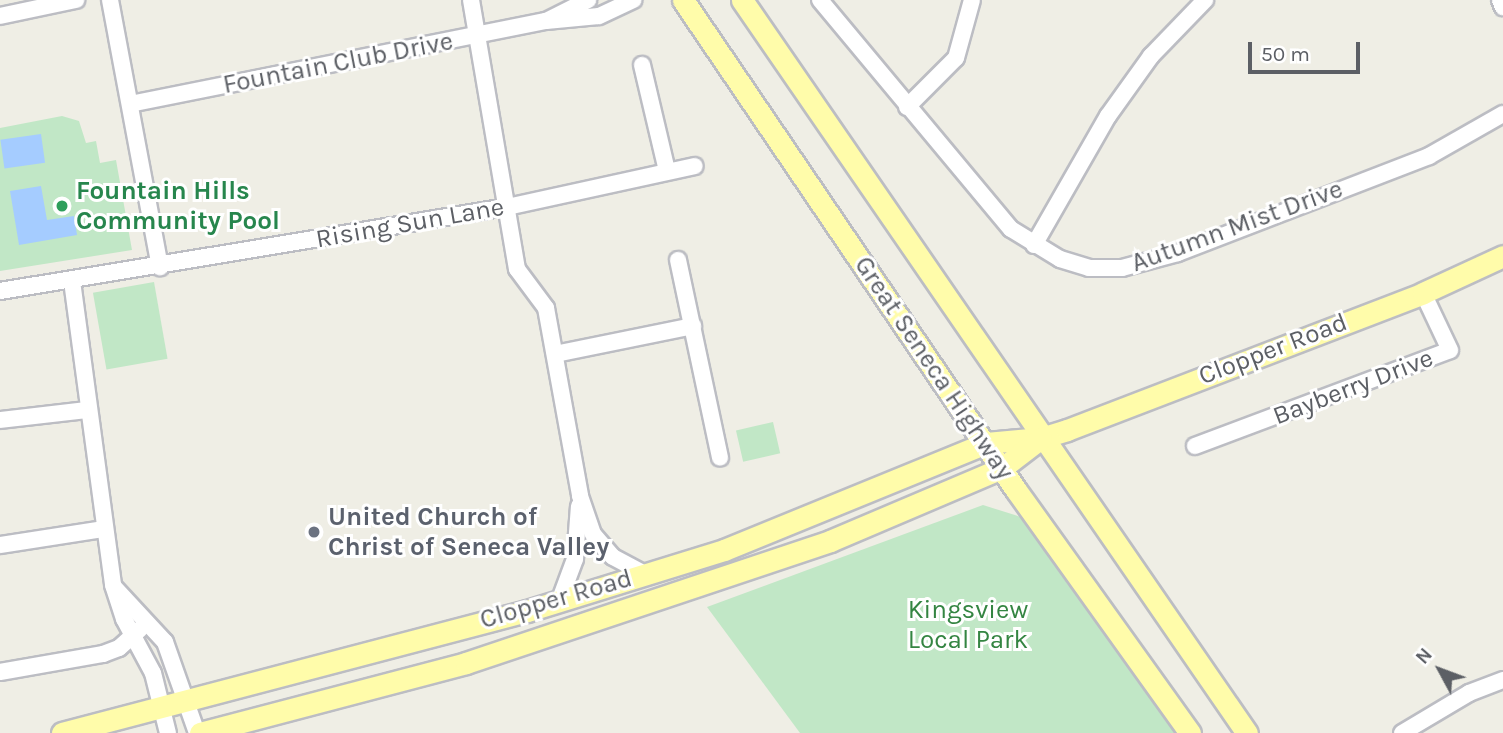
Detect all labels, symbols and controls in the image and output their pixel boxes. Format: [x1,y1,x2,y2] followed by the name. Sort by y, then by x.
[220,25,456,101] street label: Fountain Club Drive
[1251,28,1363,72] scale bar
[1261,42,1310,66] text: 50 m
[1127,173,1347,279] street label: Autumn Mist Drive
[76,175,280,236] place label: Fountain Hills Community Pool
[314,191,506,255] street label: Rising Sun Lane
[54,198,70,214] marker: Fountain Hills Community Pool
[848,250,1020,486] street label: Great Seneca Highway
[1194,306,1352,392] street label: Clopper Road
[1268,342,1438,432] street label: Bayberry Drive
[328,501,609,562] place label: United Church of Christ of Seneca Valley
[306,524,322,540] marker: United Church of Christ of Seneca Valley
[476,562,636,636] street label: Clopper Road
[908,594,1028,656] park label: Kingsview Local Park
[1405,635,1475,705] north arrow
[1411,644,1437,669] text: N

